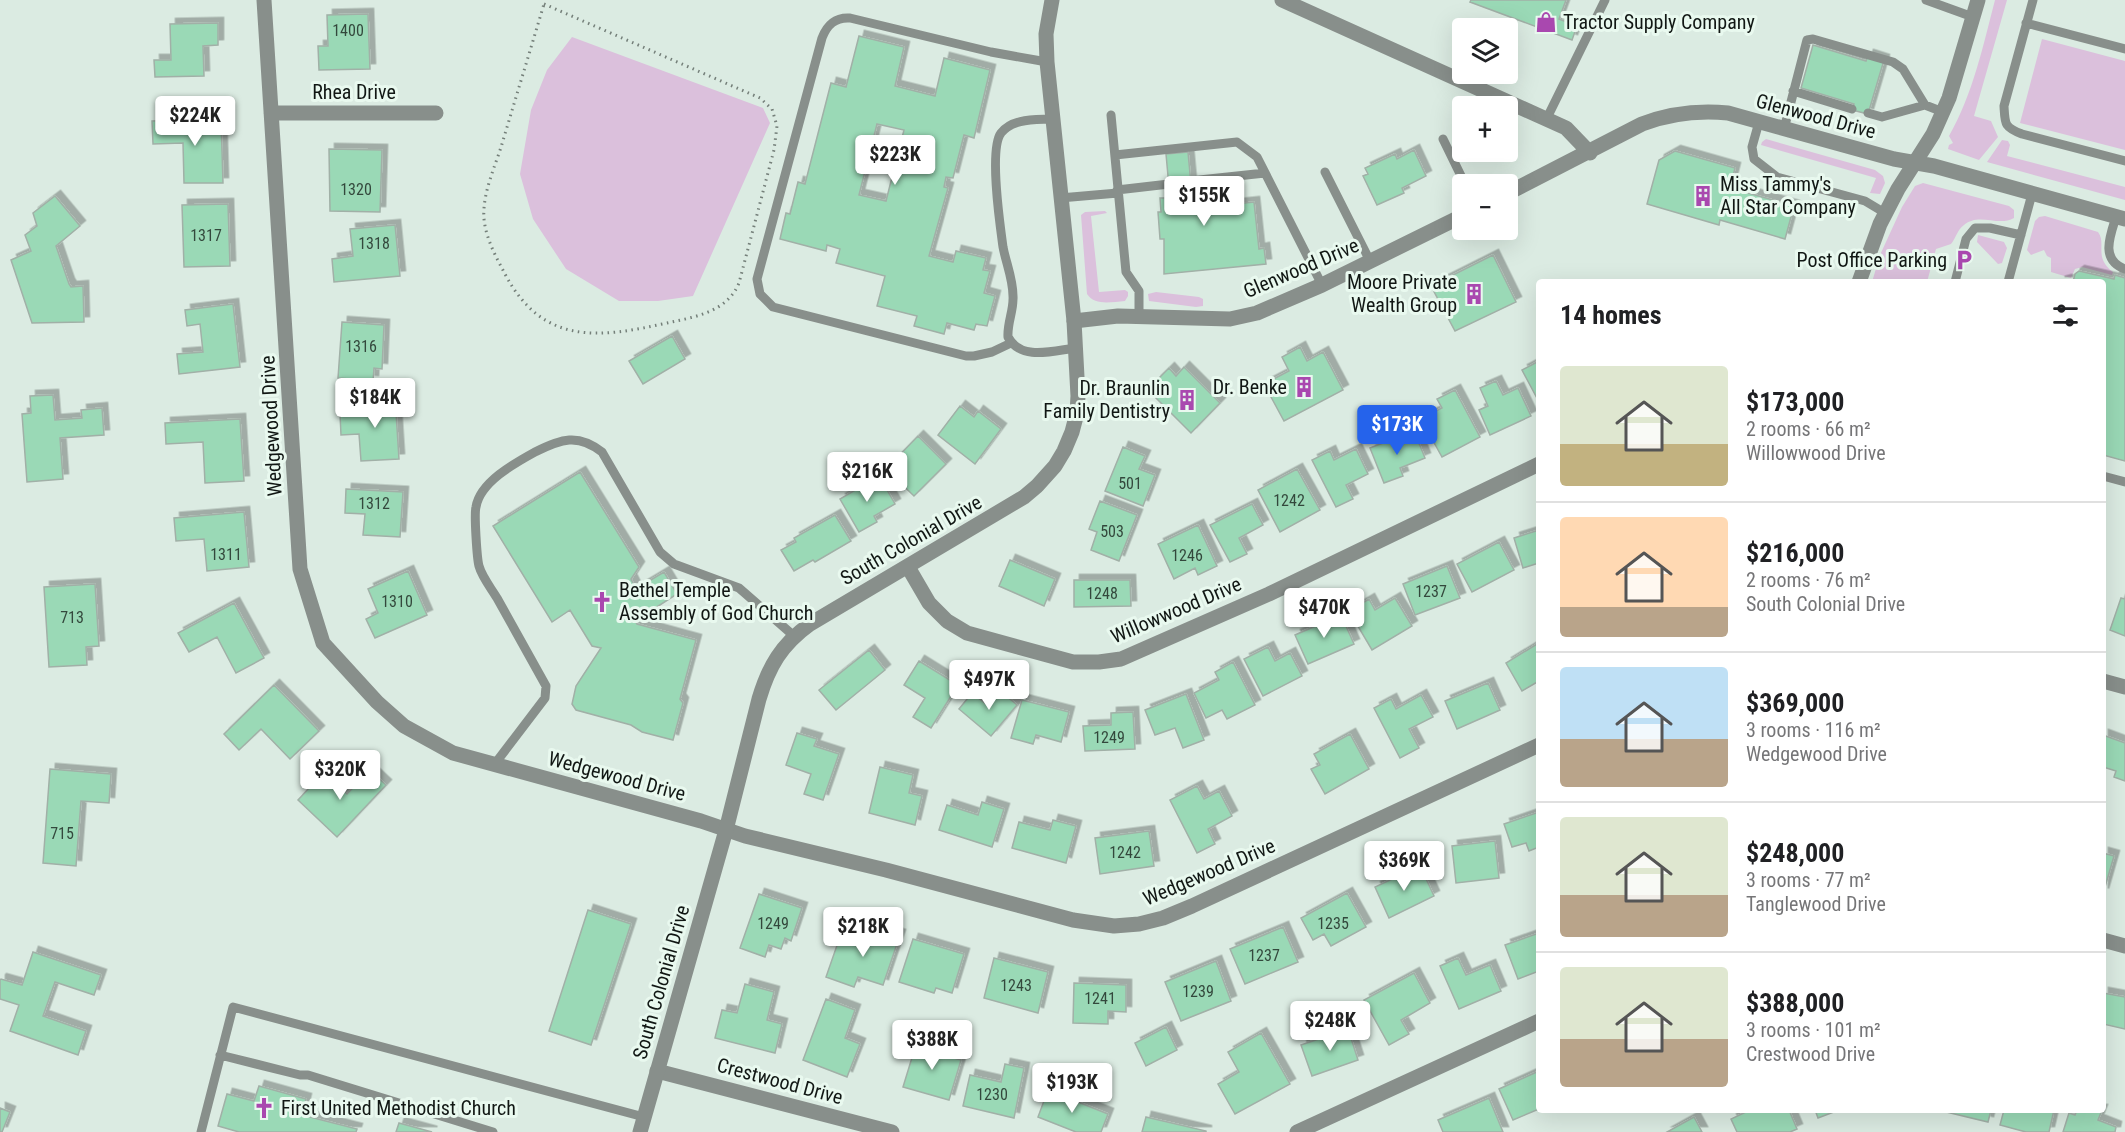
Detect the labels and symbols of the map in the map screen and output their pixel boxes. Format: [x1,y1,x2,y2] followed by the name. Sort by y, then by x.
[1534,10,1558,34] shop icon: Tractor Supply Company
[1563,10,1755,34] place label: Tractor Supply Company
[332,21,364,40] house number: 1400
[312,80,396,104] street label: Rhea Drive
[1754,88,1878,144] street label: Glenwood Drive
[153,96,237,147] pin: $224K
[853,135,937,186] pin: $223K
[1720,172,1856,219] place label: Miss Tammy's All Star Company
[1162,176,1246,227] pin: $155K
[340,180,372,199] house number: 1320
[1691,184,1715,208] building icon: Miss Tammy's All Star Company
[190,226,222,245] house number: 1317
[1240,233,1362,303] street label: Glenwood Drive
[358,234,390,253] house number: 1318
[1796,248,1947,272] place label: Post Office Parking
[1952,248,1976,272] parking icon: Post Office Parking
[1347,270,1457,317] place label: Moore Private Wealth Group
[1462,282,1486,306] building icon: Moore Private Wealth Group
[345,337,377,356] house number: 1316
[255,355,287,497] street label: Wedgewood Drive
[1213,375,1287,399] place label: Dr. Benke
[1292,375,1316,399] building icon: Dr. Benke
[1043,376,1170,423] place label: Dr. Braunlin Family Dentistry
[333,378,417,429] pin: $184K
[1175,388,1199,412] building icon: Dr. Braunlin Family Dentistry
[1355,405,1439,456] pin: $173K
[825,452,909,503] pin: $216K
[1118,474,1142,493] house number: 501
[836,490,986,590] street label: South Colonial Drive
[1273,491,1305,510] house number: 1242
[358,494,390,513] house number: 1312
[1100,522,1124,541] house number: 503
[210,545,242,564] house number: 1311
[1171,546,1203,565] house number: 1246
[1107,572,1245,648] street label: Willowwood Drive
[619,578,813,625] place label: Bethel Temple Assembly of God Church
[1415,582,1447,601] house number: 1237
[1086,584,1118,603] house number: 1248
[1282,588,1366,639] pin: $470K
[590,590,614,614] church icon: Bethel Temple Assembly of God Church
[381,592,413,611] house number: 1310
[60,608,84,627] house number: 713
[947,660,1031,711] pin: $497K
[1093,728,1125,747] house number: 1249
[546,746,688,806] street label: Wedgewood Drive
[298,750,382,801] pin: $320K
[50,824,74,843] house number: 715
[1139,833,1279,911] street label: Wedgewood Drive
[1362,841,1446,892] pin: $369K
[1109,843,1141,862] house number: 1242
[628,902,694,1062] street label: South Colonial Drive
[821,907,905,958] pin: $218K
[757,914,789,933] house number: 1249
[1317,914,1349,933] house number: 1235
[1248,946,1280,965] house number: 1237
[1000,976,1032,995] house number: 1243
[1182,982,1214,1001] house number: 1239
[1084,989,1116,1008] house number: 1241
[1288,1001,1372,1052] pin: $248K
[890,1020,974,1071] pin: $388K
[715,1053,845,1109] street label: Crestwood Drive
[1030,1063,1114,1114] pin: $193K
[976,1085,1008,1104] house number: 1230
[252,1096,276,1120] church icon: First United Methodist Church
[281,1096,516,1120] place label: First United Methodist Church

